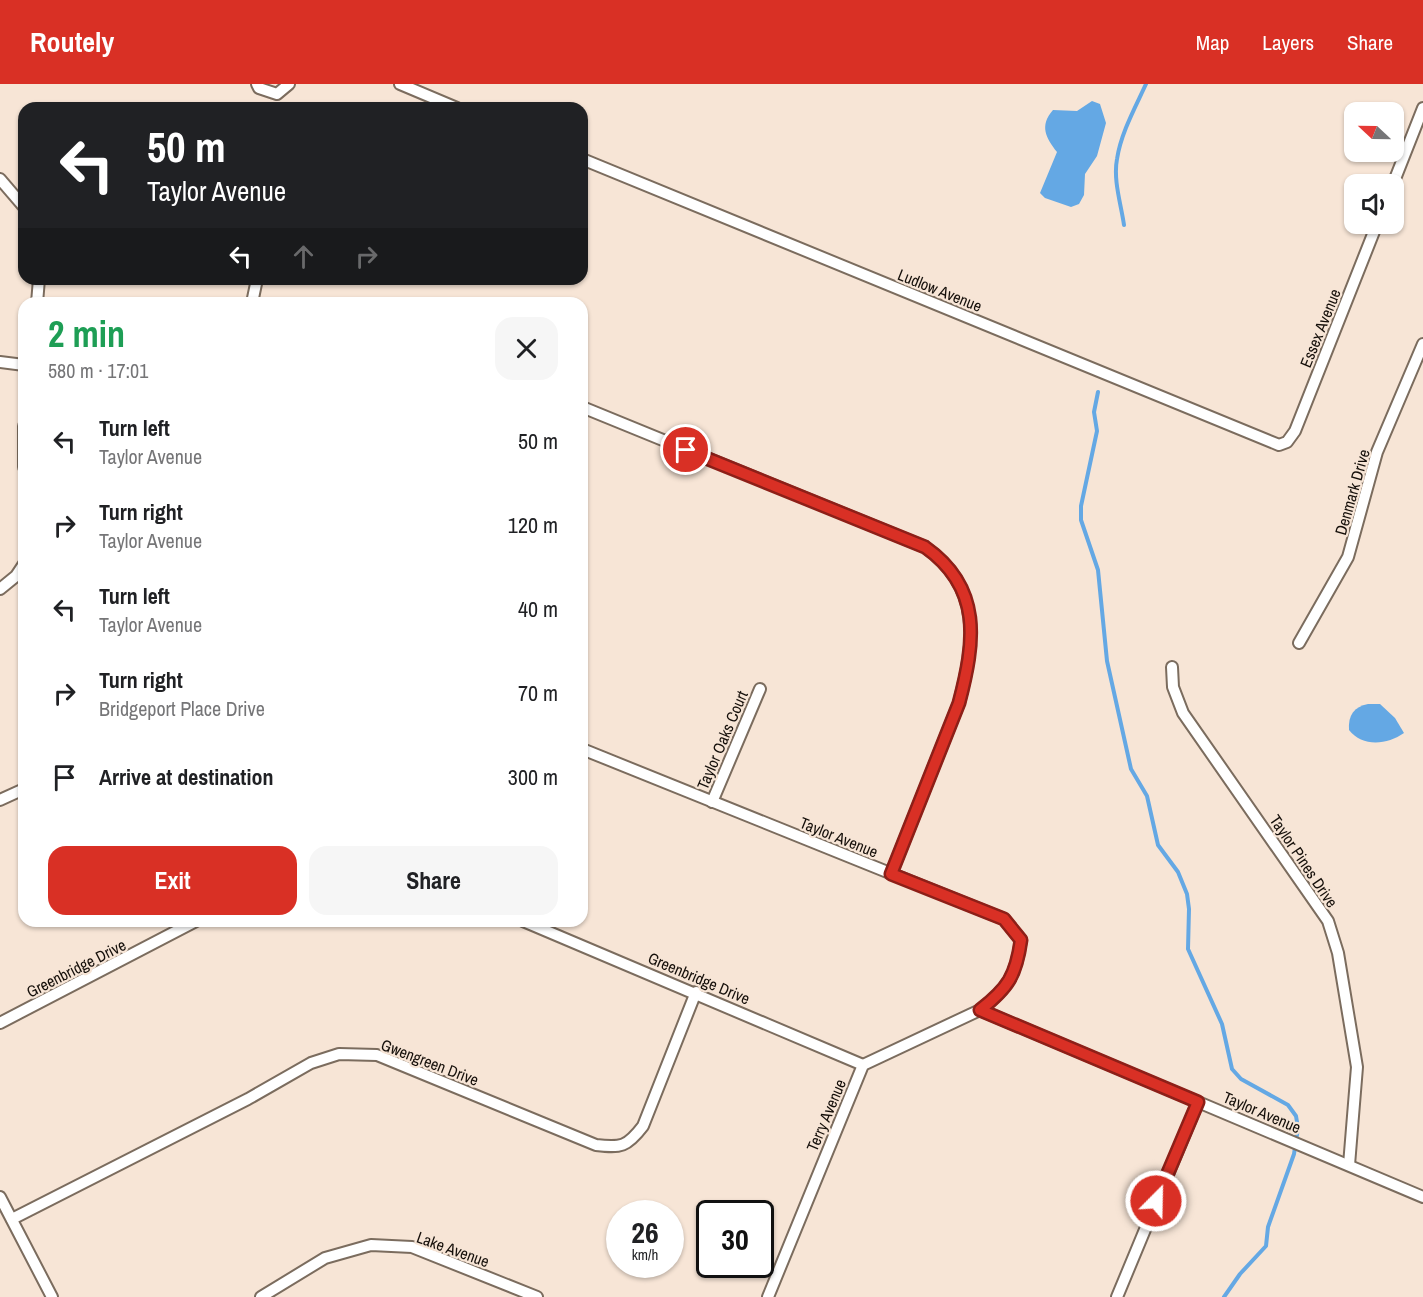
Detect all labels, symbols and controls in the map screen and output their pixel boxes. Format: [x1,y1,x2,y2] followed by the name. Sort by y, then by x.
[30,23,114,61] text: Routely
[1196,28,1229,57] text: Map
[1262,28,1314,57] text: Layers
[1347,28,1393,57] text: Share
[1344,102,1404,162] north arrow
[1344,102,1404,234] map controls
[147,119,226,175] text: 50 m
[48,126,126,204] icon: left
[147,173,286,209] text: Taylor Avenue
[1344,174,1404,234] button: sound
[224,240,257,273] icon: left
[287,240,320,273] icon: ahead
[350,240,383,273] icon: right
[895,263,985,317] street label: Ludlow Avenue
[1294,285,1346,371] street label: Essex Avenue
[48,310,125,358] text: 2 min
[495,317,558,380] button: close
[48,357,148,384] text: 580 m · 17:01
[99,413,170,443] text: Turn left
[660,424,711,475] pin
[48,425,81,458] icon: left
[518,426,558,456] text: 50 m
[669,433,702,466] icon: arrive
[99,443,202,470] text: Taylor Avenue
[1329,447,1375,537] street label: Denmark Drive
[99,497,183,527] text: Turn right
[48,509,81,542] icon: right
[508,510,558,540] text: 120 m
[99,527,202,554] text: Taylor Avenue
[99,581,170,611] text: Turn left
[48,593,81,626] icon: left
[518,594,558,624] text: 40 m
[99,611,202,638] text: Taylor Avenue
[99,665,183,695] text: Turn right
[48,677,81,710] icon: right
[518,678,558,708] text: 70 m
[691,687,753,793] street label: Taylor Oaks Court
[99,695,265,722] text: Bridgeport Place Drive
[48,761,81,794] icon: arrive
[99,762,273,792] text: Arrive at destination
[508,762,558,792] text: 300 m
[1265,810,1343,912] street label: Taylor Pines Drive
[797,811,881,863] street label: Taylor Avenue
[48,846,297,915] button: Exit
[309,846,558,915] button: Share
[23,934,129,1002] street label: Greenbridge Drive
[645,947,753,1009] street label: Greenbridge Drive
[378,1033,482,1091] street label: Gwengreen Drive
[801,1076,851,1154] street label: Terry Avenue
[1220,1086,1304,1138] street label: Taylor Avenue
[1124,1169,1188,1233] position arrow
[696,1200,774,1278] speed limit sign: 30
[631,1212,659,1252] text: 26
[414,1226,492,1272] street label: Lake Avenue
[632,1244,658,1265] text: km/h

